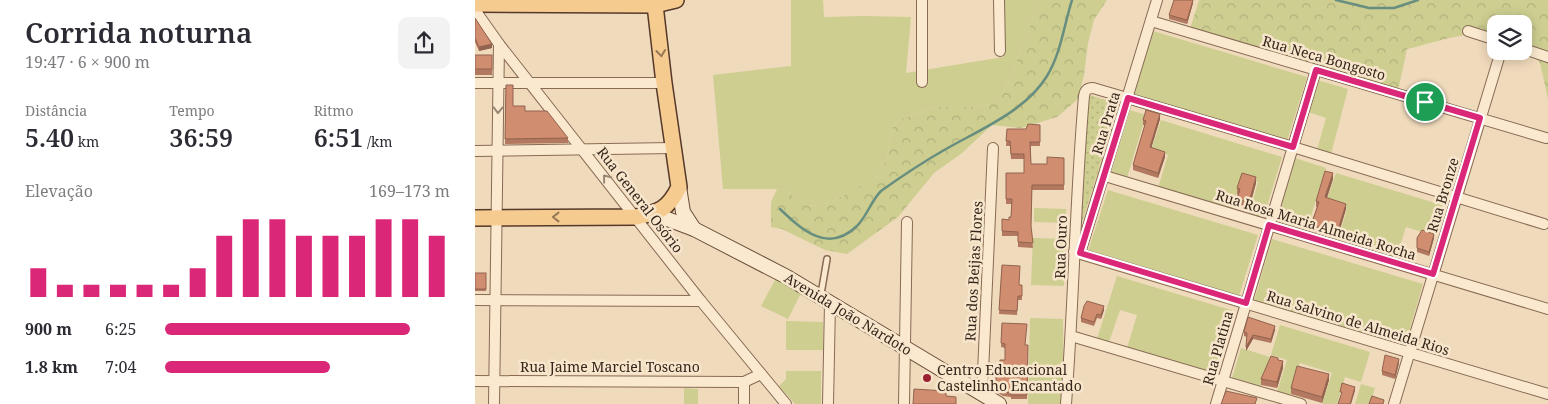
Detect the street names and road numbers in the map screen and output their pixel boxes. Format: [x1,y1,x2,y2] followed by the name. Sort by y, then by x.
[1260,31,1388,84] street label: Rua Neca Bongosto
[1087,89,1124,157] street label: Rua Prata
[593,143,688,257] street label: Rua General Osório
[1422,155,1463,235] street label: Rua Bronze
[1214,185,1419,264] street label: Rua Rosa Maria Almeida Rocha
[960,200,987,342] street label: Rua dos Beijas Flores
[1050,215,1071,279] street label: Rua Ouro
[781,268,916,359] street label: Avenida João Nardoto
[1264,286,1452,359] street label: Rua Salvino de Almeida Rios
[1198,308,1237,387] street label: Rua Platina
[520,357,700,376] street label: Rua Jaime Marciel Toscano

